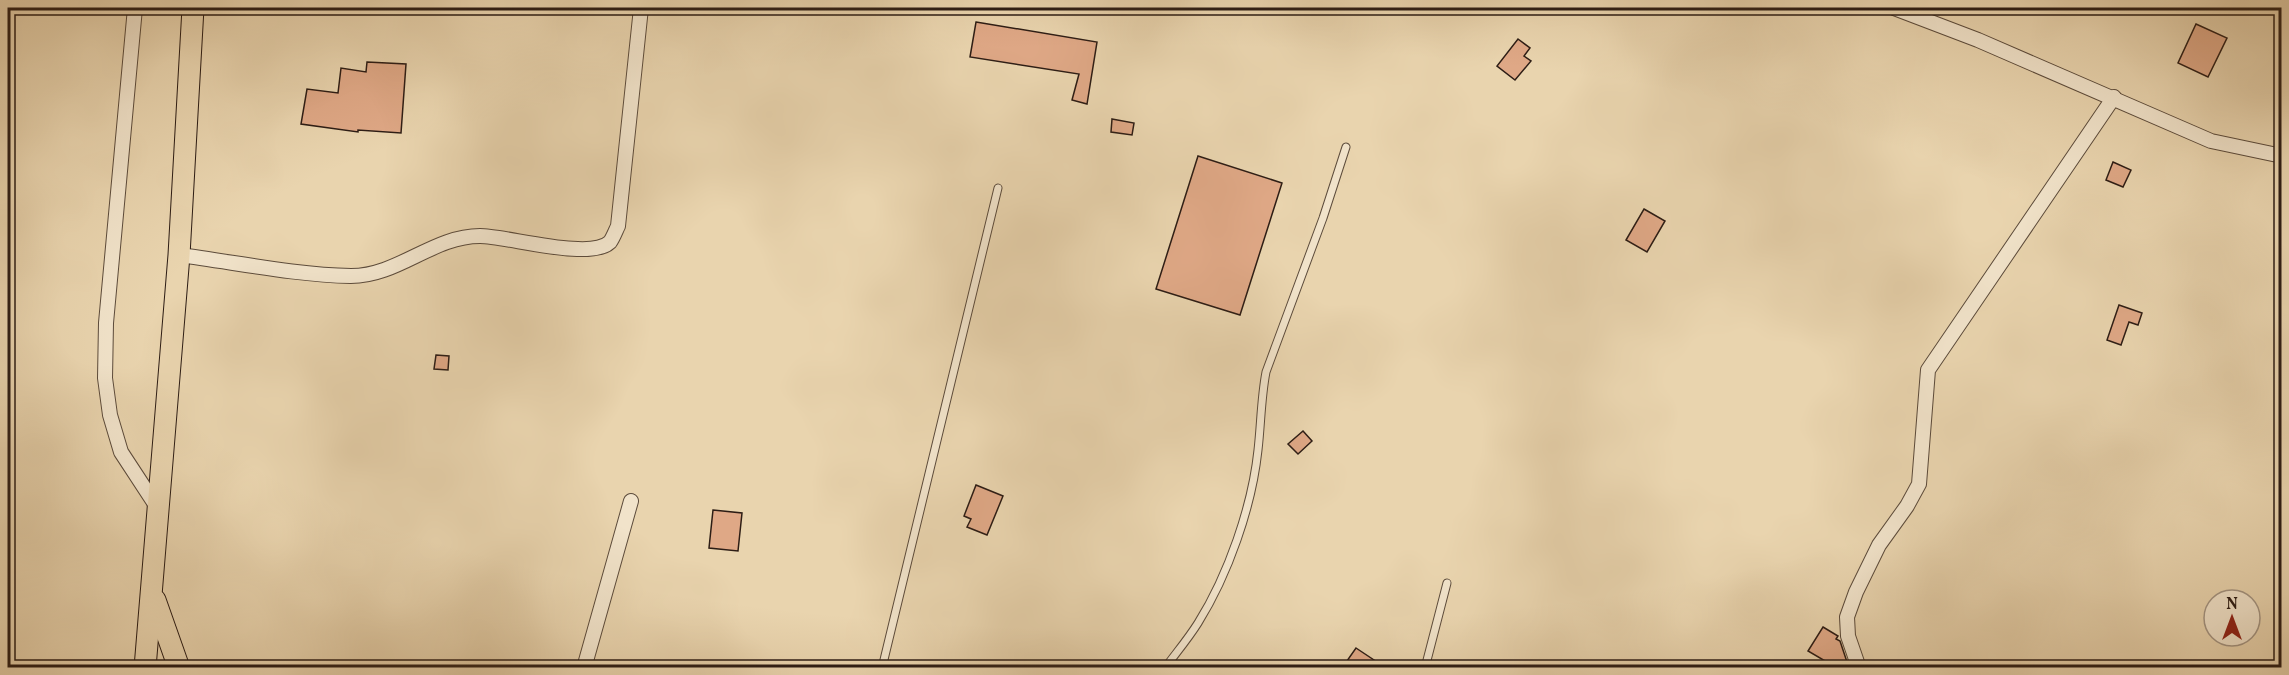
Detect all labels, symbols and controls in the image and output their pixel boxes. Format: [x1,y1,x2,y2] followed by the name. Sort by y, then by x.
[2202,588,2262,648] north arrow
[2226,594,2238,616] text: N

